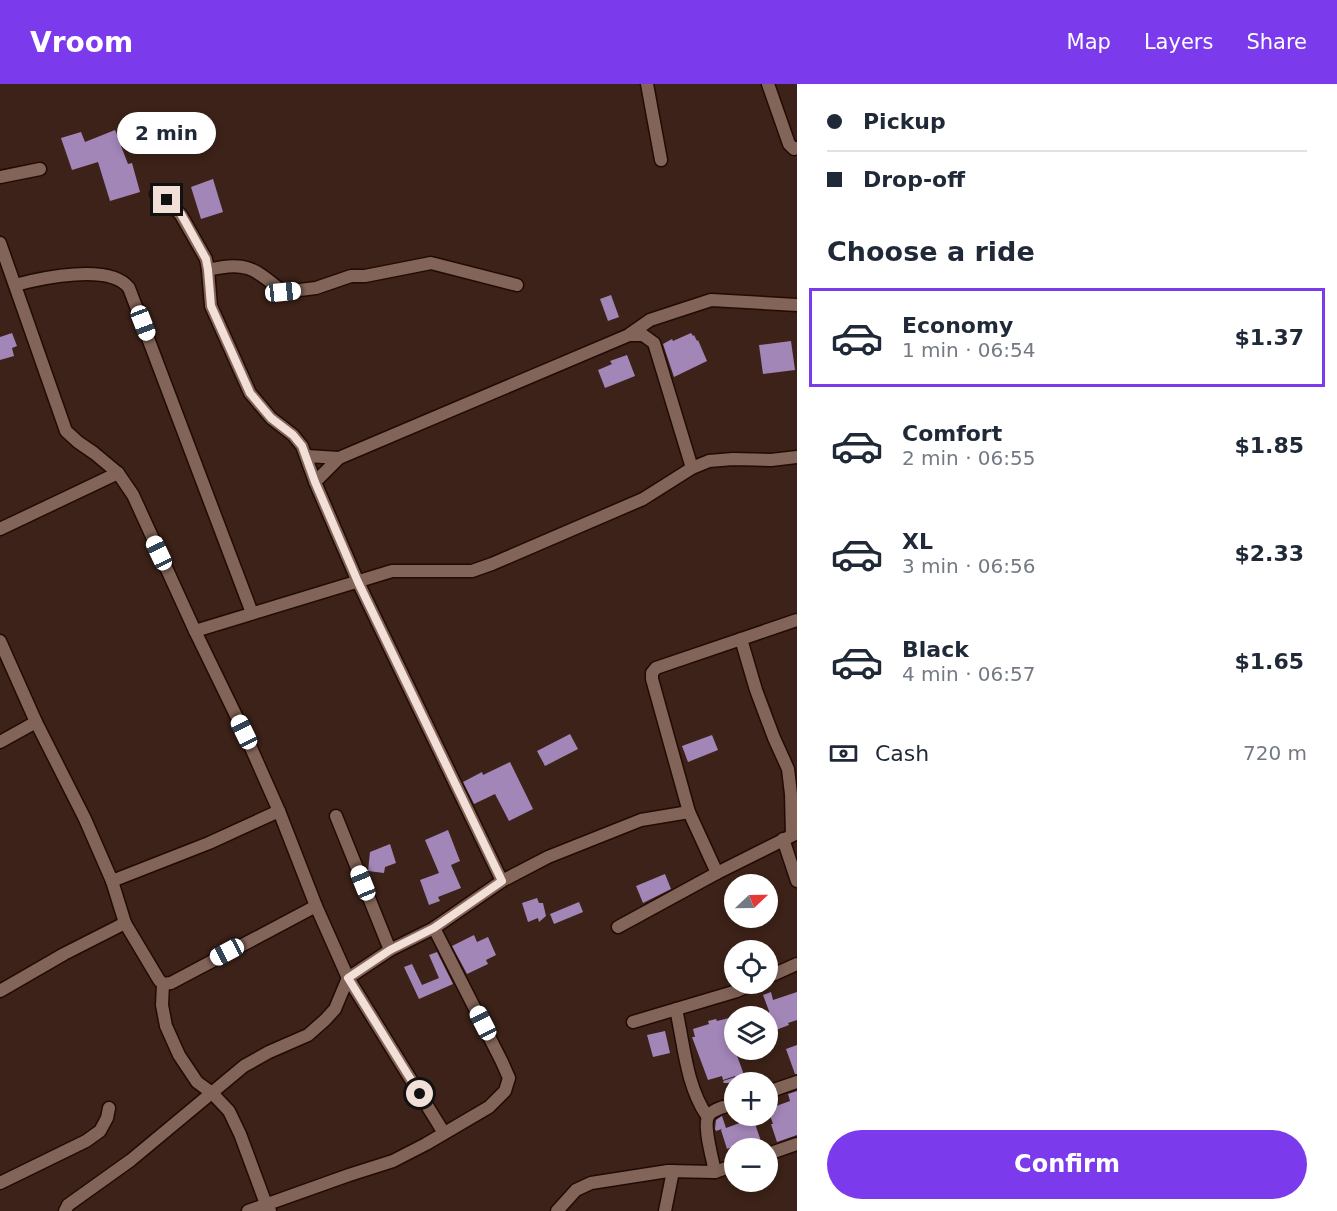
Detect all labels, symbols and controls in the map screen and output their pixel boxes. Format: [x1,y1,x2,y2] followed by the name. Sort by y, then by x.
[30,26,133,59] text: Vroom
[1067,30,1111,54] text: Map
[1144,30,1213,54] text: Layers
[1246,30,1307,54] text: Share
[863,109,946,134] text: Pickup
[118,113,216,155] callout: 2 min
[135,121,198,145] text: 2 min
[863,167,965,192] text: Drop-off
[153,186,180,213] route end
[827,236,1035,267] text: Choose a ride
[264,281,302,303] car
[128,303,158,343] car
[830,311,884,365] icon: car
[902,313,1013,338] text: Economy
[1234,325,1304,350] text: $1.37
[902,338,1036,362] text: 1 min · 06:54
[830,419,884,473] icon: car
[902,421,1002,446] text: Comfort
[1234,433,1304,458] text: $1.85
[902,446,1036,470] text: 2 min · 06:55
[830,527,884,581] icon: car
[902,529,933,554] text: XL
[143,533,175,573] car
[1234,541,1304,566] text: $2.33
[902,554,1036,578] text: 3 min · 06:56
[830,635,884,689] icon: car
[902,637,969,662] text: Black
[1234,649,1304,674] text: $1.65
[902,662,1036,686] text: 4 min · 06:57
[228,712,260,752] car
[827,737,860,770] icon: cash
[875,741,929,766] text: Cash
[1243,741,1307,765] text: 720 m
[348,863,378,903] car
[724,874,778,928] north arrow
[724,874,778,1192] map controls
[207,936,247,968] car
[724,940,778,994] button: locate
[467,1003,499,1043] car
[724,1006,778,1060] button: layers
[724,1072,778,1126] button: +
[406,1080,433,1107] route start
[827,1130,1307,1199] button: Confirm
[724,1138,778,1192] button: −

